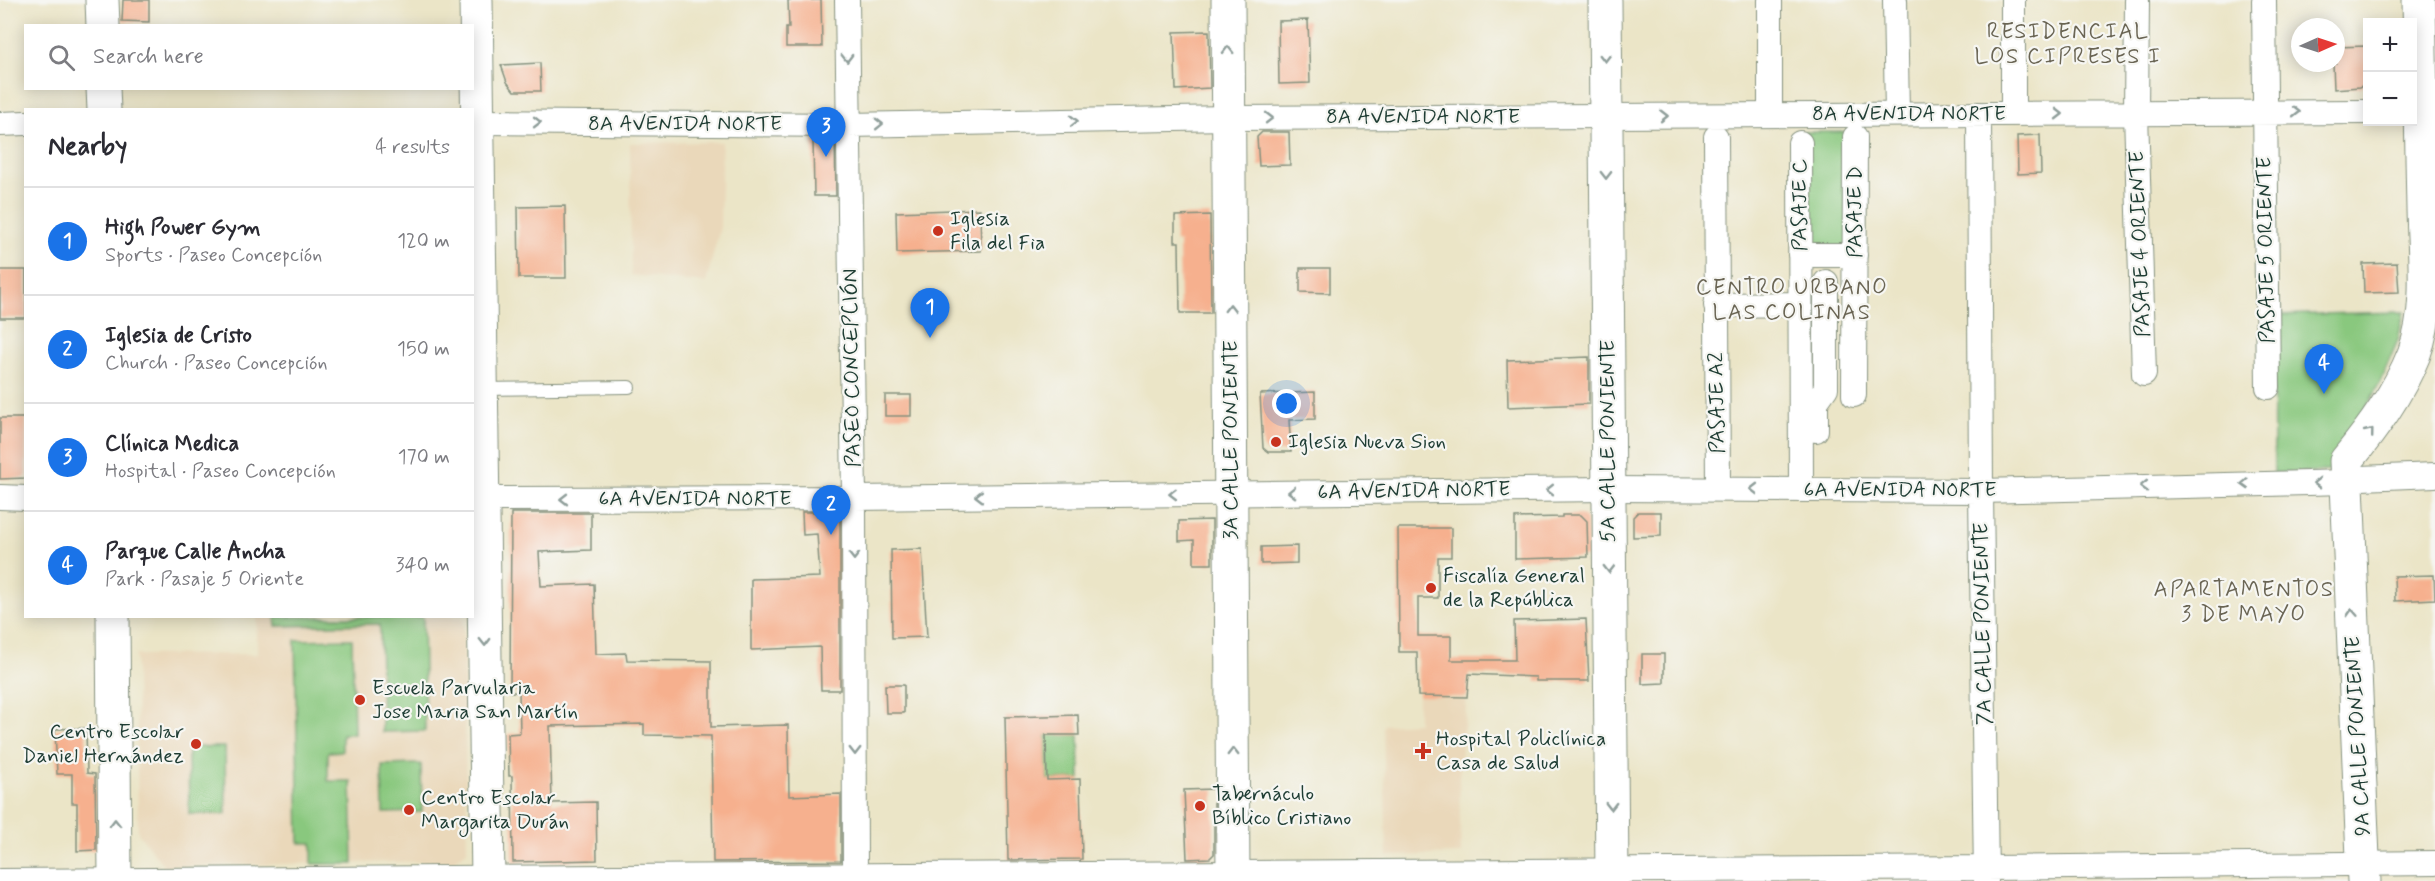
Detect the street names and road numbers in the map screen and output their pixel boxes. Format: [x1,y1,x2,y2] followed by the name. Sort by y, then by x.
[1812,100,2006,128] street label: 8A AVENIDA NORTE
[1326,103,1520,131] street label: 8A AVENIDA NORTE
[588,110,782,138] street label: 8A AVENIDA NORTE
[2123,150,2157,338] street label: PASAJE 4 ORIENTE
[2250,156,2282,344] street label: PASAJE 5 ORIENTE
[1786,159,1814,251] street label: PASAJE C
[1841,166,1869,258] street label: PASAJE D
[836,268,868,468] street label: PASEO CONCEPCIÓN
[1217,340,1245,540] street label: 3A CALLE PONIENTE
[1594,340,1622,542] street label: 5A CALLE PONIENTE
[1702,352,1732,454] street label: PASAJE A2
[1317,475,1511,507] street label: 6A AVENIDA NORTE
[1803,476,1997,504] street label: 6A AVENIDA NORTE
[598,485,792,513] street label: 6A AVENIDA NORTE
[1967,522,1999,726] street label: 7A CALLE PONIENTE
[2339,635,2377,837] street label: 9A CALLE PONIENTE

